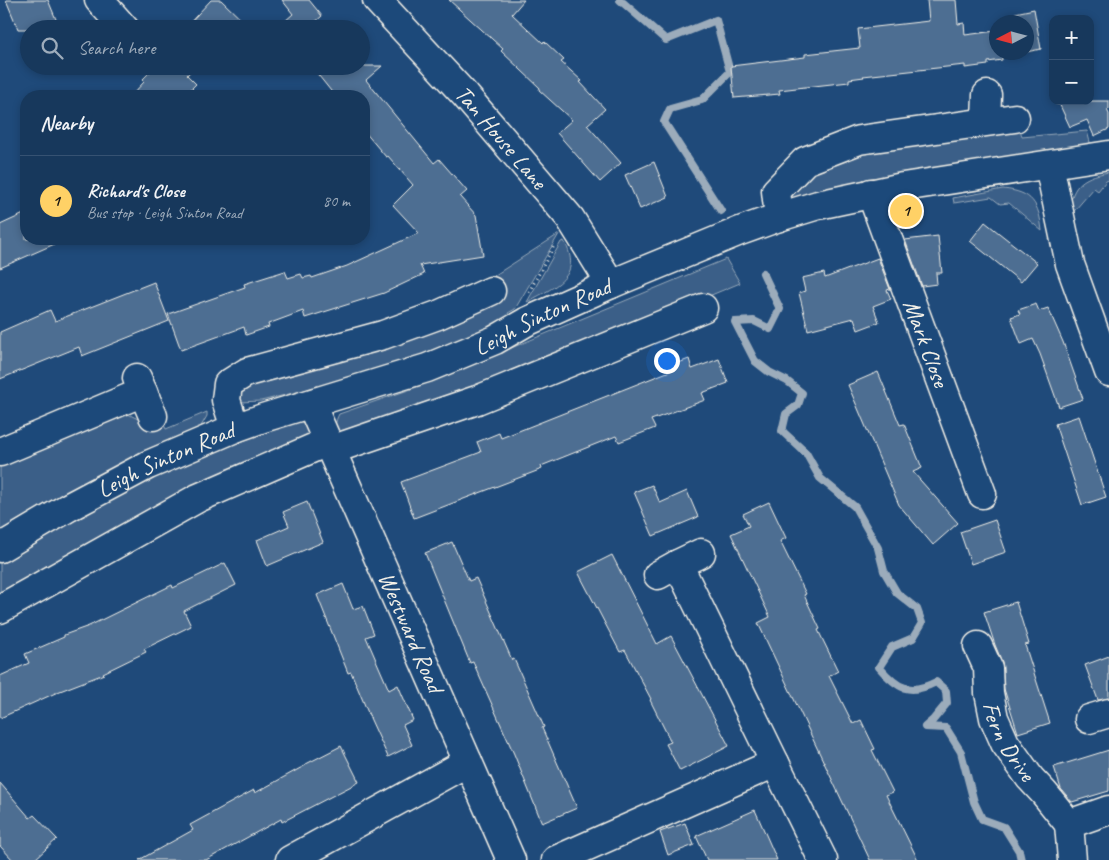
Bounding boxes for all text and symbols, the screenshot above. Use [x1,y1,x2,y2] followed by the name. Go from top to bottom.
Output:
[989,15,1034,60] north arrow
[1049,15,1094,105] map controls
[1049,15,1094,60] button: +
[20,20,370,75] search box
[38,34,66,62] icon: search
[78,36,155,60] text: Search here
[1049,60,1094,105] button: −
[448,79,555,197] street label: Tan House Lane
[40,110,93,136] text: Nearby
[87,179,185,203] text: Richard's Close
[52,191,60,211] text: 1
[323,191,350,211] text: 80 m
[890,192,922,230] pin: 1
[87,203,243,223] text: Bus stop · Leigh Sinton Road
[470,270,619,362] street label: Leigh Sinton Road
[897,295,957,393] street label: Mark Close
[654,348,680,374] your location
[92,414,242,504] street label: Leigh Sinton Road
[371,567,452,700] street label: Westward Road
[976,699,1044,789] street label: Fern Drive

